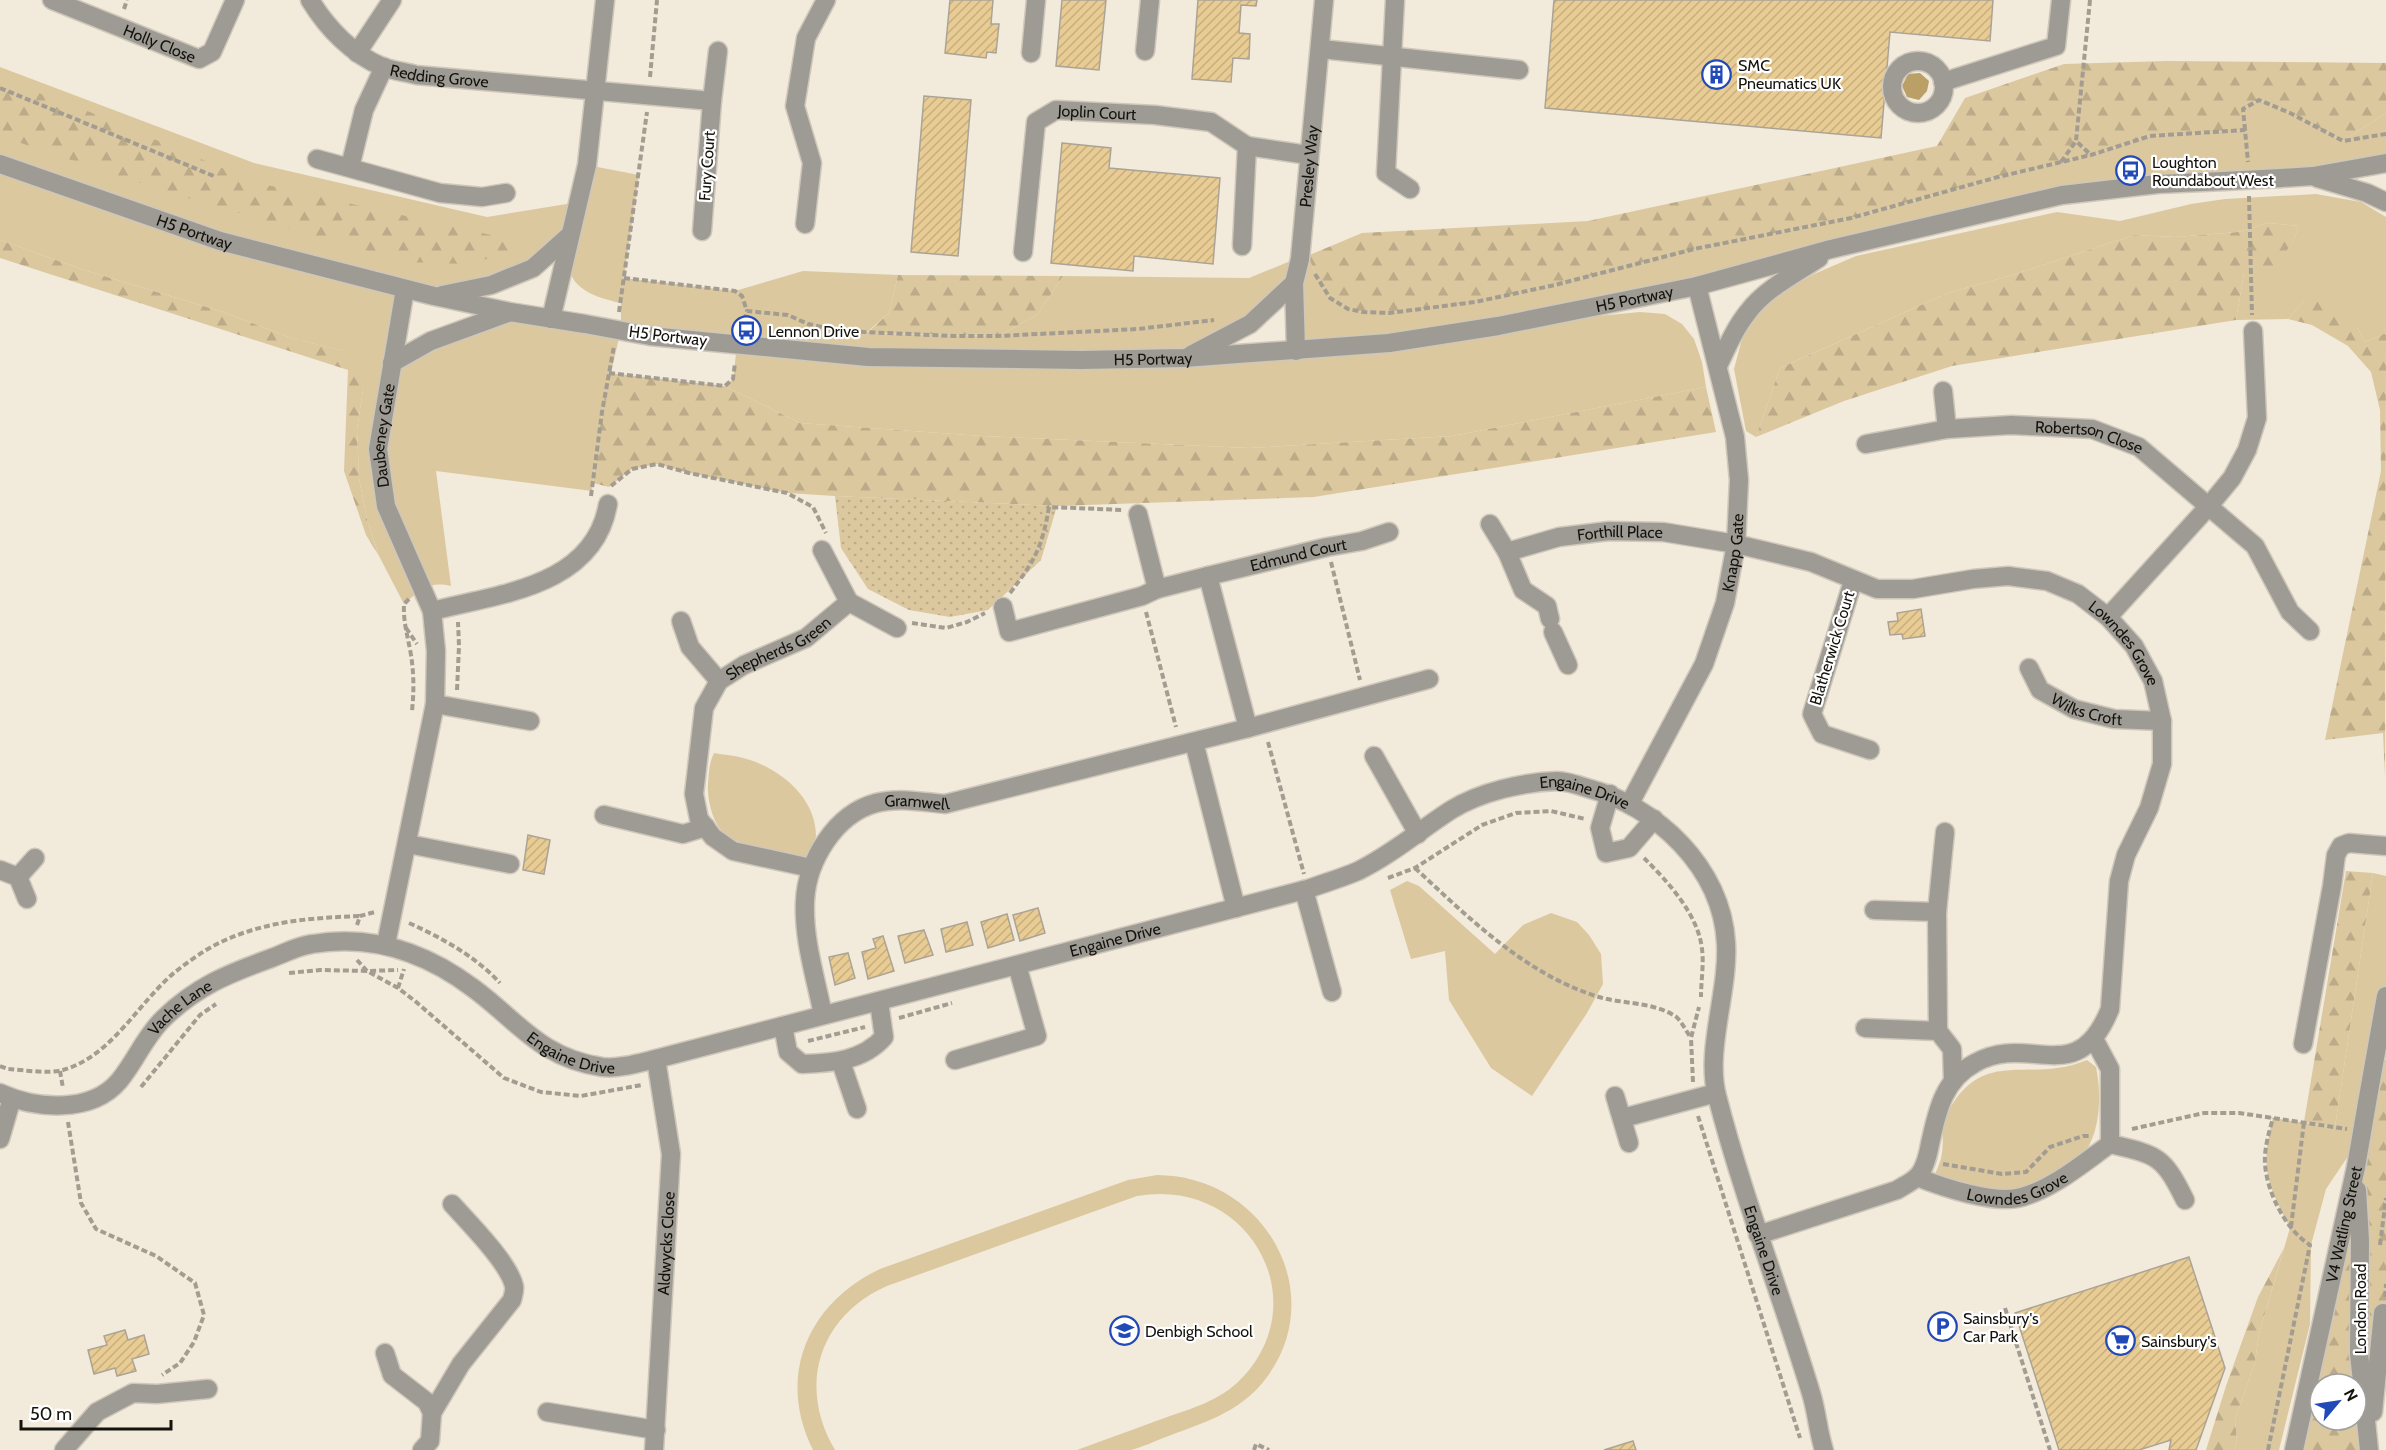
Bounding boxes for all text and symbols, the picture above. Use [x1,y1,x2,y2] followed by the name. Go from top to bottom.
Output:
[121,20,199,66] street label: Holly Close
[1738,56,1841,93] place label: SMC Pneumatics UK
[1701,58,1733,90] building icon: SMC Pneumatics UK
[388,60,490,91] street label: Redding Grove
[1056,101,1137,124] street label: Joplin Court
[1295,124,1322,208] street label: Presley Way
[695,130,719,202] street label: Fury Court
[2152,153,2274,190] place label: Loughton Roundabout West
[2115,155,2147,187] bus stop icon: Loughton Roundabout West
[154,210,234,253] street label: H5 Portway
[1594,282,1675,316] street label: H5 Portway
[731,315,763,347] bus stop icon: Lennon Drive
[628,322,708,350] street label: H5 Portway
[768,322,859,341] place label: Lennon Drive
[1113,348,1193,369] street label: H5 Portway
[368,382,398,489] street label: Daubeney Gate
[2035,417,2146,457] street label: Robertson Close
[1718,513,1747,593] street label: Knapp Gate
[1576,521,1663,544] street label: Forthill Place
[1248,534,1349,575] street label: Edmund Court
[1806,588,1859,707] street label: Blatherwick Court
[2085,596,2163,687] street label: Lowndes Grove
[722,612,834,684] street label: Shepherds Green
[2048,689,2123,729] street label: Wilks Croft
[1539,771,1633,813] street label: Engaine Drive
[884,791,951,813] street label: Gramwell
[1067,918,1163,960] street label: Engaine Drive
[144,976,215,1039] street label: Vache Lane
[523,1027,615,1077] street label: Engaine Drive
[2321,1164,2366,1284] street label: V4 Watling Street
[1965,1168,2071,1209] street label: Lowndes Grove
[653,1191,678,1296] street label: Aldwycks Close
[1740,1203,1788,1298] street label: Engaine Drive
[2351,1264,2370,1354] street label: London Road
[1963,1309,2039,1346] place label: Sainsbury's Car Park
[1926,1311,1958,1343] parking icon: Sainsbury's Car Park
[1108,1315,1140,1347] school or university icon: Denbigh School
[1145,1322,1253,1341] place label: Denbigh School
[2104,1325,2136,1357] supermarket icon: Sainsbury's
[2141,1332,2217,1351] place label: Sainsbury's
[2308,1372,2368,1432] north arrow
[2340,1385,2362,1405] text: N
[21,1393,171,1431] scale bar
[30,1403,72,1425] text: 50 m

